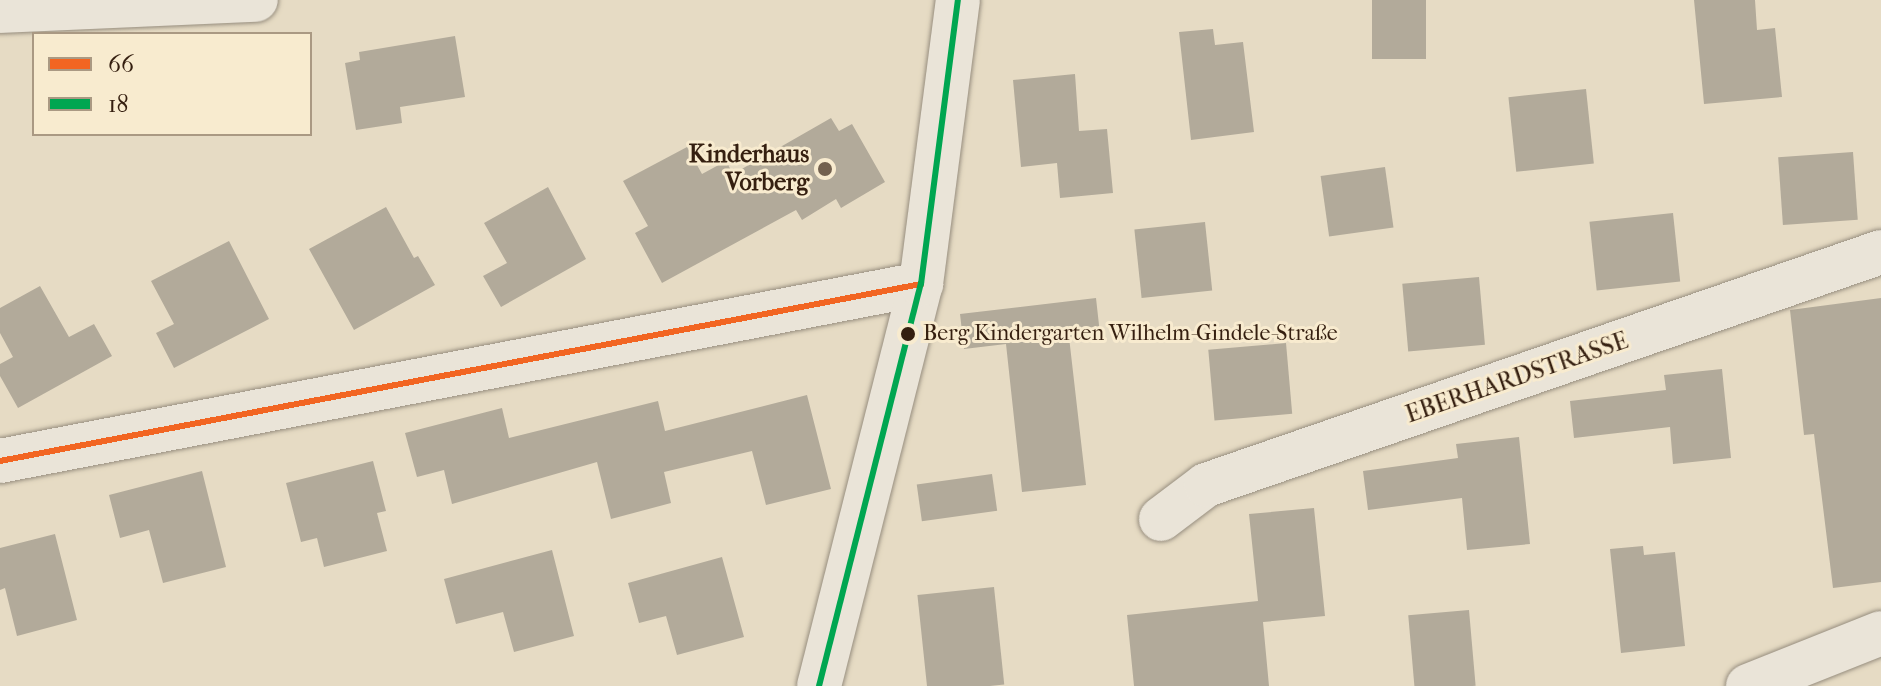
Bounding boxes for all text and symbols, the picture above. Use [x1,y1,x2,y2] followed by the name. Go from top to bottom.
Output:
[32,32,312,136] legend
[108,50,134,78] text: 66
[108,90,129,118] text: 18
[689,141,809,197] place label: Kinderhaus Vorberg
[816,160,834,178] marker: Kinderhaus Vorberg
[923,321,1338,347] place label: Berg Kindergarten Wilhelm-Gindele-Straße
[900,326,916,342] marker: Berg Kindergarten Wilhelm-Gindele-Straße
[1402,326,1632,430] street label: EBERHARDSTRASSE

